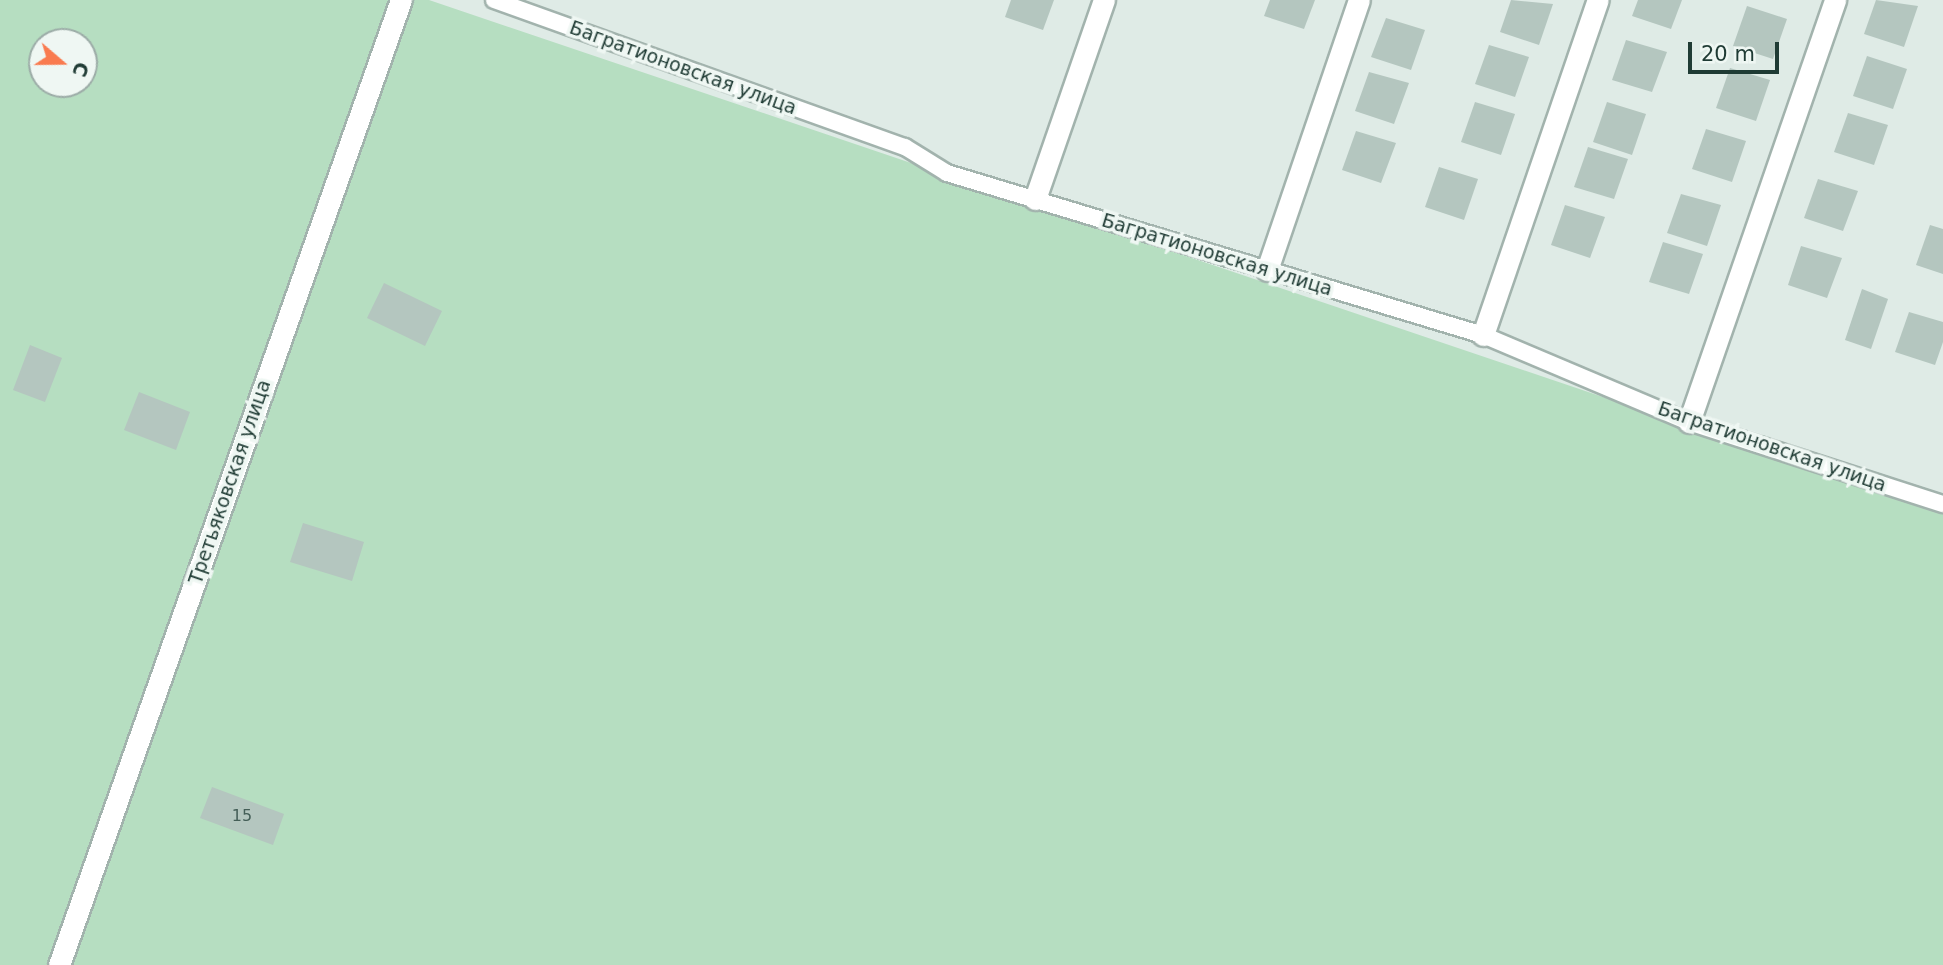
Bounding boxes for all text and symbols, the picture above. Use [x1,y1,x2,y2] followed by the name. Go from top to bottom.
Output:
[566,16,800,120] street label: Багратионовская улица
[28,28,98,98] north arrow
[1691,28,1782,72] scale bar
[1701,42,1755,66] text: 20 m
[68,59,94,80] text: С
[1099,209,1335,301] street label: Багратионовская улица
[184,377,276,587] street label: Третьяковская улица
[1655,397,1889,497] street label: Багратионовская улица
[232,806,252,826] house number: 15

